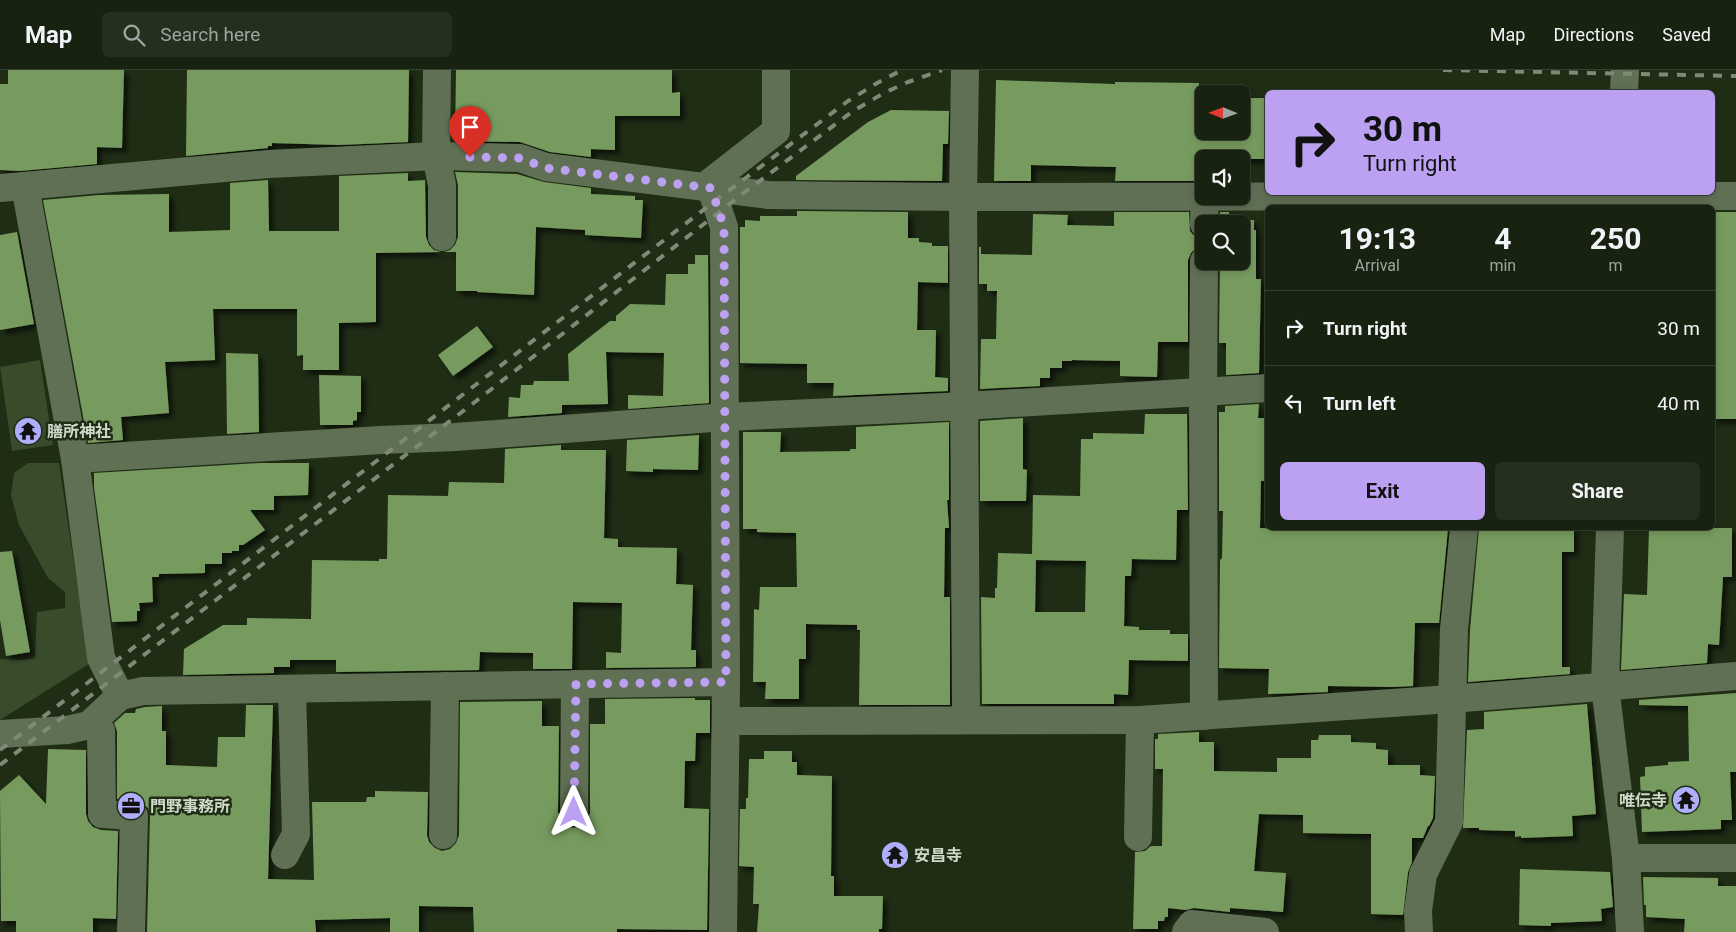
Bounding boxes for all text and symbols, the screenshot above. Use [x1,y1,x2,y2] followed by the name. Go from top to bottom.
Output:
[102,12,452,57] search box
[25,21,72,49] text: Map
[120,21,148,49] icon: search
[160,23,260,46] text: Search here
[1490,24,1525,45] text: Map
[1553,24,1634,45] text: Directions
[1662,24,1711,45] text: Saved
[1195,85,1250,140] north arrow
[1195,85,1250,270] map controls
[449,106,491,157] pin
[1363,109,1442,150] text: 30 m
[1280,110,1345,175] icon: right
[456,113,484,141] icon: arrive
[1195,150,1250,205] button: sound
[1363,151,1457,176] text: Turn right
[1195,215,1250,270] button: search
[1339,221,1416,256] text: 19:13
[1494,221,1511,256] text: 4
[1590,221,1641,256] text: 250
[1355,256,1400,275] text: Arrival
[1489,256,1516,275] text: min
[1609,256,1623,275] text: m
[1280,314,1308,342] icon: right
[1323,317,1407,340] text: Turn right
[1657,317,1700,340] text: 30 m
[1280,389,1308,417] icon: left
[1323,392,1396,415] text: Turn left
[1657,392,1700,415] text: 40 m
[13,416,43,446] temple icon: 膳所神社
[47,422,111,441] place label: 膳所神社
[1280,462,1485,520] button: Exit
[1495,462,1700,520] button: Share
[547,785,599,837] position arrow
[1671,785,1701,815] temple icon: 唯伝寺
[116,791,146,821] office icon: 門野事務所
[1619,791,1667,810] place label: 唯伝寺
[150,797,230,816] place label: 門野事務所
[880,840,910,870] temple icon: 安昌寺
[914,846,962,865] place label: 安昌寺

